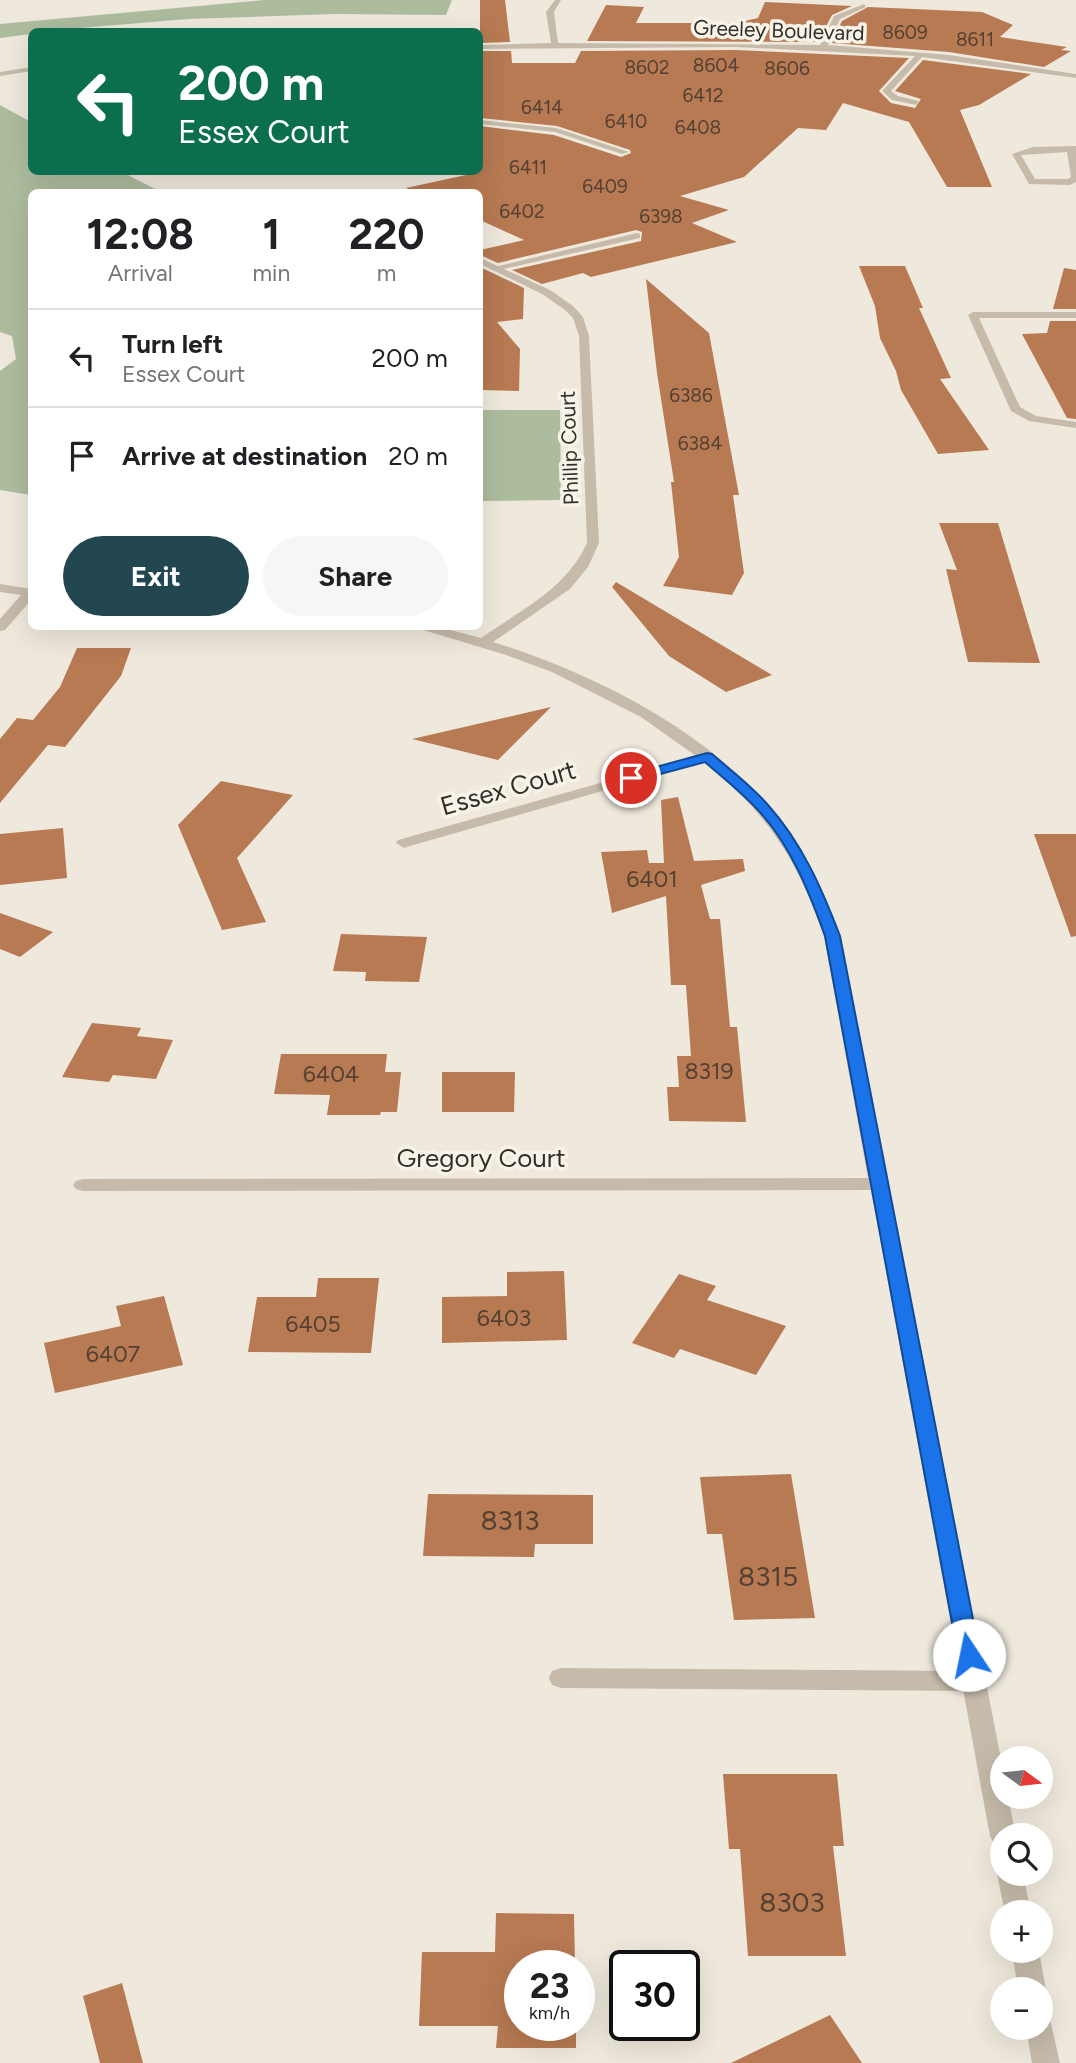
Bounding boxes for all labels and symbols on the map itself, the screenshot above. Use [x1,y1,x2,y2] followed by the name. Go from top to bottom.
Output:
[693,15,865,45] street label: Greeley Boulevard
[882,21,928,44] house number: 8609
[956,28,994,51] house number: 8611
[693,54,739,77] house number: 8604
[624,56,670,79] house number: 8602
[764,57,810,80] house number: 8606
[682,84,724,107] house number: 6412
[521,96,563,119] house number: 6414
[605,110,647,133] house number: 6410
[675,116,721,139] house number: 6408
[509,156,547,179] house number: 6411
[582,175,628,198] house number: 6409
[499,200,545,223] house number: 6402
[639,205,683,228] house number: 6398
[669,384,713,407] house number: 6386
[555,390,583,506] street label: Phillip Court
[678,432,722,455] house number: 6384
[601,748,661,808] pin
[437,753,580,823] street label: Essex Court
[626,865,678,893] house number: 6401
[684,1057,734,1085] house number: 8319
[303,1060,359,1088] house number: 6404
[397,1142,566,1174] street label: Gregory Court
[477,1304,531,1332] house number: 6403
[285,1310,341,1338] house number: 6405
[86,1340,140,1368] house number: 6407
[480,1503,540,1537] house number: 8313
[738,1559,798,1593] house number: 8315
[932,1618,1006,1692] position arrow
[990,1746,1054,1810] north arrow
[759,1885,825,1919] house number: 8303
[609,1950,700,2041] speed limit sign: 30

